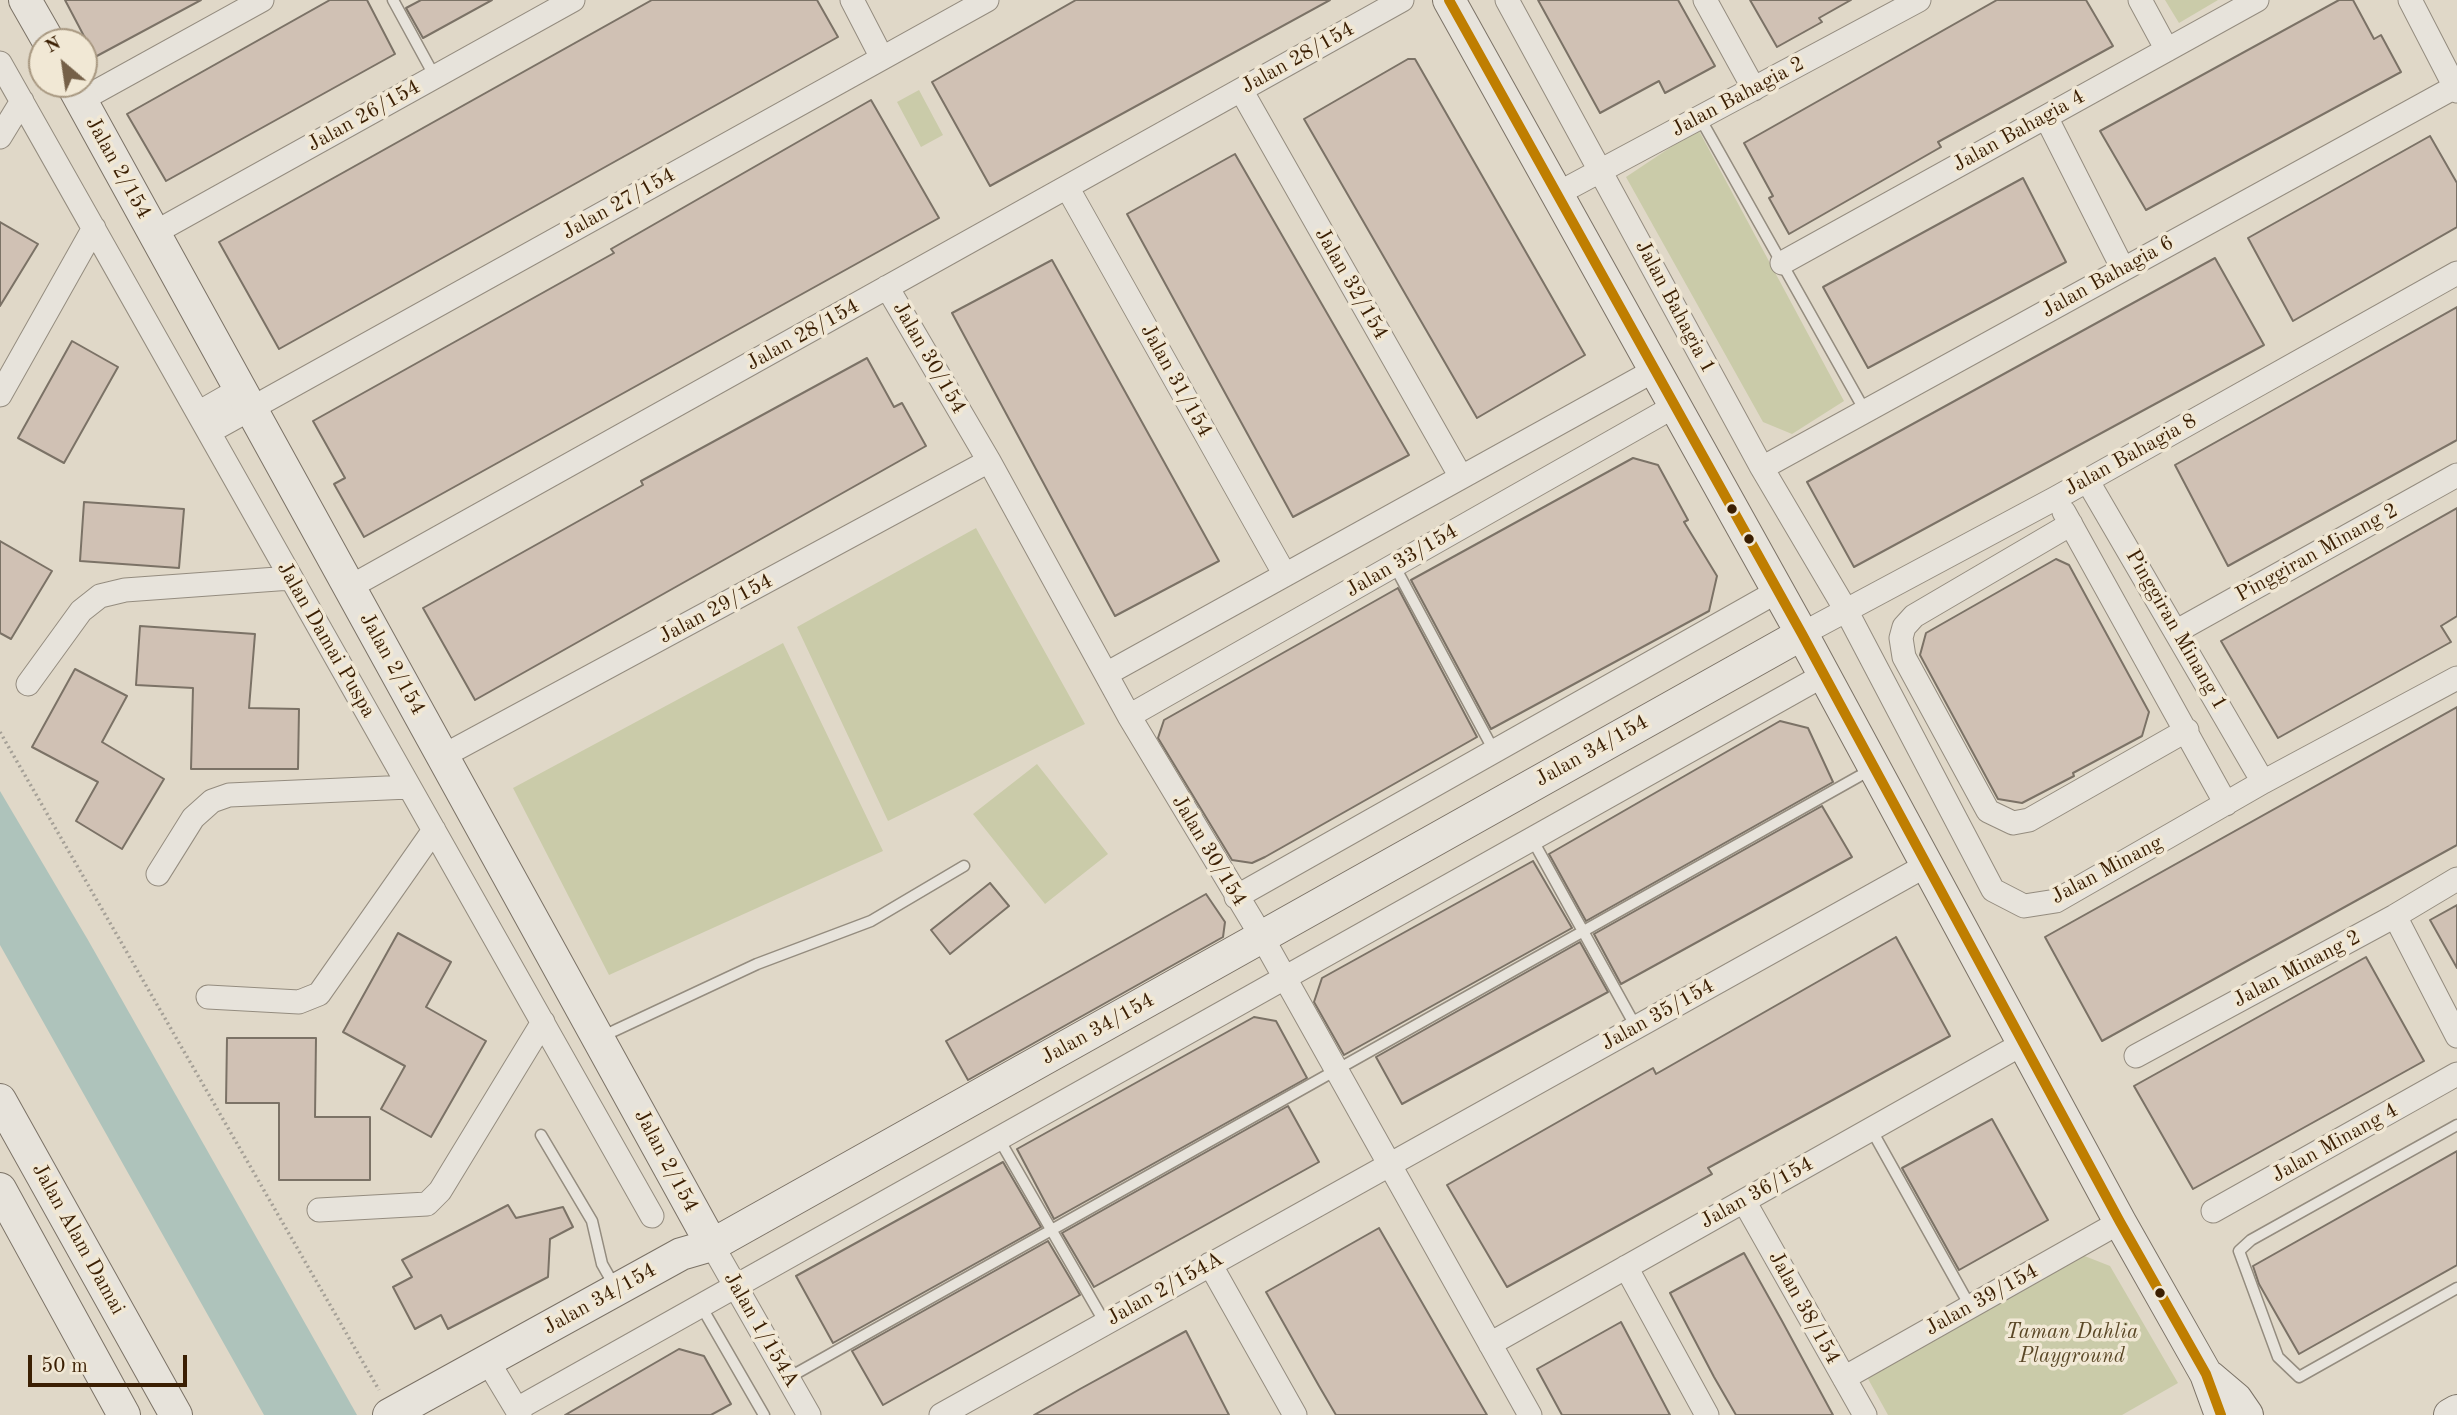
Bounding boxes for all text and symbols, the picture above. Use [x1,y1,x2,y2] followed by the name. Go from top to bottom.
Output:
[1237,17,1359,99] street label: Jalan 28/154
[28,28,98,98] north arrow
[43,34,65,58] text: N
[1667,51,1809,143] street label: Jalan Bahagia 2
[303,75,425,157] street label: Jalan 26/154
[1949,84,2089,178] street label: Jalan Bahagia 4
[80,112,156,224] street label: Jalan 2/154
[558,163,680,245] street label: Jalan 27/154
[1309,223,1393,345] street label: Jalan 32/154
[2038,230,2178,324] street label: Jalan Bahagia 6
[1629,236,1721,378] street label: Jalan Bahagia 1
[742,294,864,376] street label: Jalan 28/154
[887,297,971,419] street label: Jalan 30/154
[1135,320,1217,442] street label: Jalan 31/154
[2061,408,2201,502] street label: Jalan Bahagia 8
[2231,498,2403,608] street label: Pinggiran Minang 2
[1725,502,1739,516] unlabelled marker
[1341,519,1463,603] street label: Jalan 33/154
[1742,532,1756,546] unlabelled marker
[2120,545,2232,715] street label: Pinggiran Minang 1
[271,557,381,723] street label: Jalan Damai Puspa
[655,568,777,650] street label: Jalan 29/154
[354,608,430,720] street label: Jalan 2/154
[1531,710,1653,792] street label: Jalan 34/154
[1166,791,1252,911] street label: Jalan 30/154
[2047,830,2167,910] street label: Jalan Minang
[2229,925,2365,1013] street label: Jalan Minang 2
[1597,974,1719,1056] street label: Jalan 35/154
[1037,988,1159,1070] street label: Jalan 34/154
[2267,1098,2403,1188] street label: Jalan Minang 4
[628,1105,704,1217] street label: Jalan 2/154
[1696,1152,1818,1234] street label: Jalan 36/154
[26,1159,130,1319] street label: Jalan Alam Damai
[1102,1247,1228,1331] street label: Jalan 2/154A
[1763,1247,1845,1369] street label: Jalan 38/154
[539,1258,661,1340] street label: Jalan 34/154
[1921,1259,2043,1341] street label: Jalan 39/154
[718,1268,804,1392] street label: Jalan 1/154A
[2153,1286,2167,1300] unlabelled marker
[2006,1319,2138,1369] park label: Taman Dahlia Playground
[32,1342,191,1386] scale bar
[41,1356,88,1377] text: 50 m

